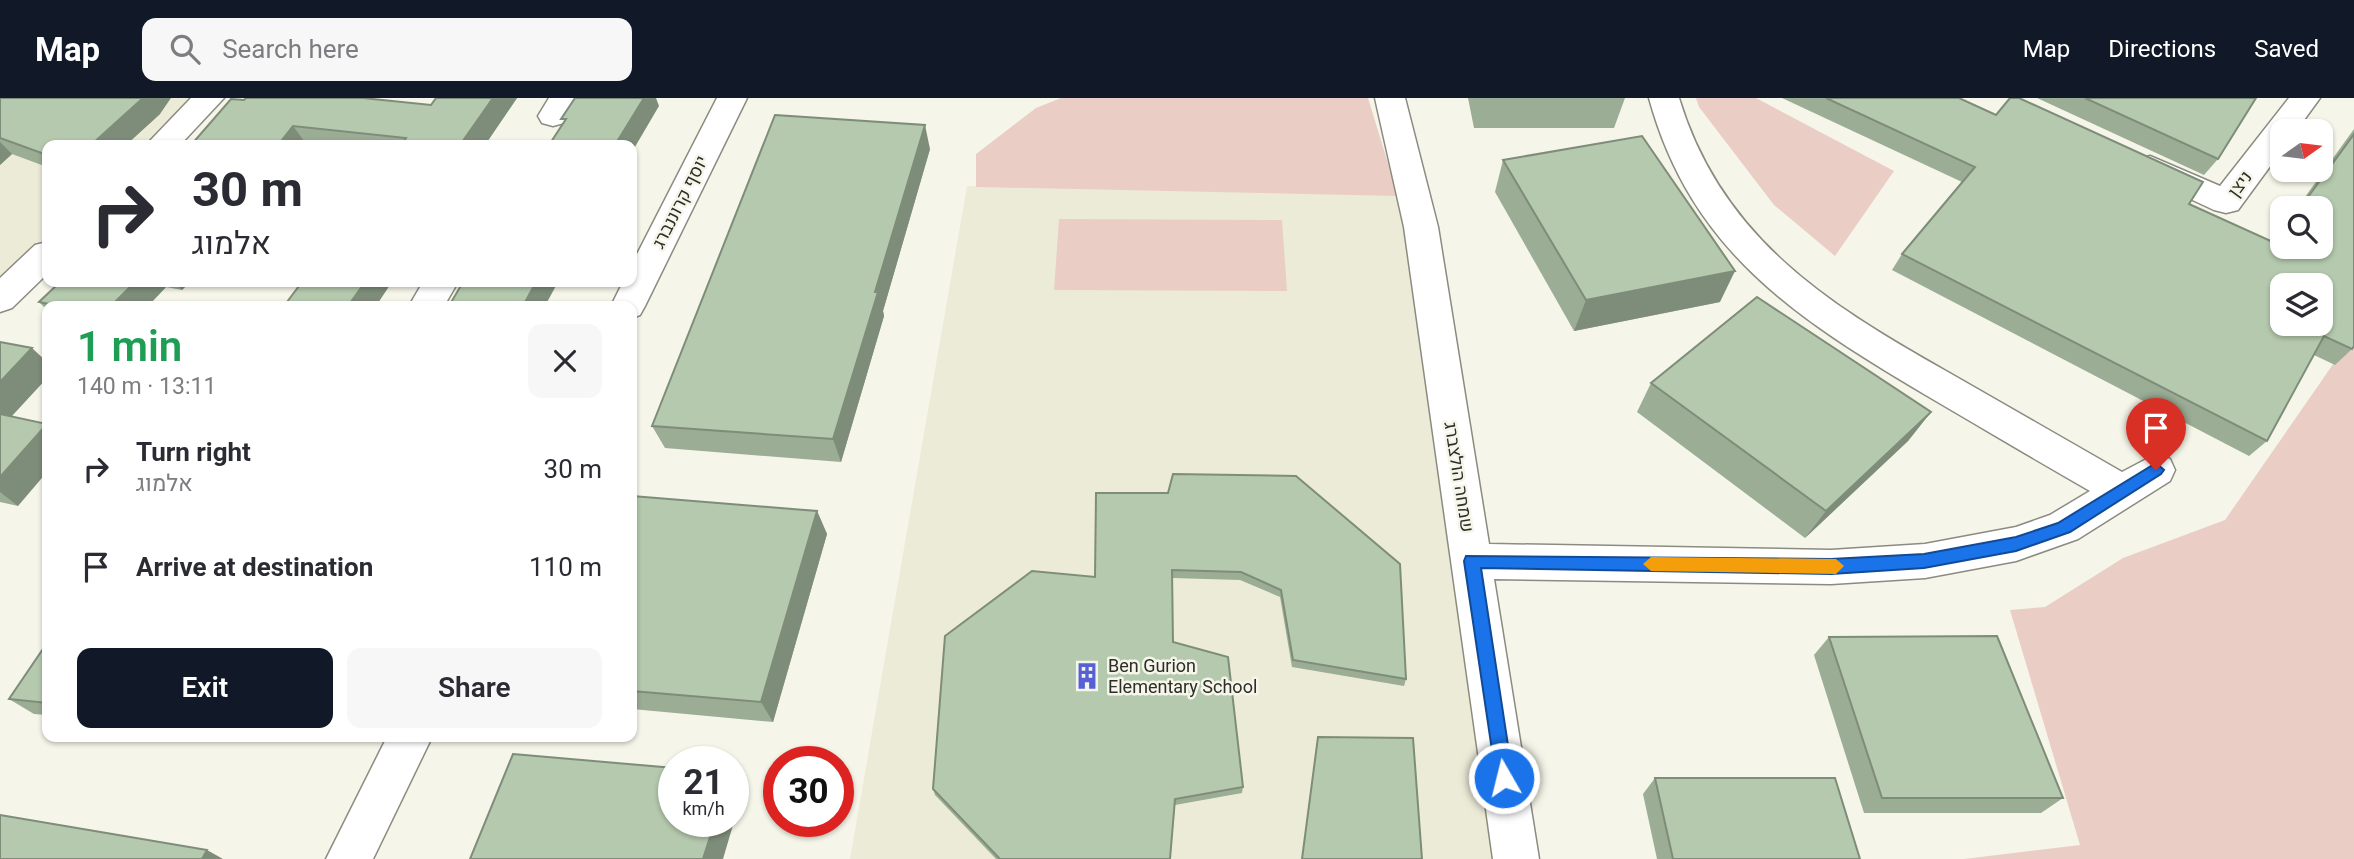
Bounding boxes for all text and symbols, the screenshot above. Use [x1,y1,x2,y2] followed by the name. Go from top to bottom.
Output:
[142,18,632,81] search box
[35,30,100,69] text: Map
[166,30,204,68] icon: search
[222,34,359,64] text: Search here
[2023,35,2070,63] text: Map
[2108,35,2216,63] text: Directions
[2254,35,2319,63] text: Saved
[2270,119,2333,182] north arrow
[2270,119,2333,336] map controls
[647,152,712,252] street label: יוסף קרוננברג
[192,161,303,218] text: 30 m
[2223,167,2256,201] street label: ניצן
[77,168,168,259] icon: right
[2270,196,2333,259] button: search
[192,224,271,262] text: אלמוג
[2270,273,2333,336] button: layers
[77,322,182,371] text: 1 min
[528,324,602,398] button: close
[77,373,216,400] text: 140 m · 13:11
[2126,398,2186,470] pin
[2137,409,2175,447] icon: arrive
[1440,420,1479,534] street label: שמחה הולצברג
[136,437,251,467] text: Turn right
[77,450,115,488] icon: right
[544,454,602,484] text: 30 m
[136,470,193,497] text: אלמוג
[77,548,115,586] icon: arrive
[136,552,373,582] text: Arrive at destination
[529,552,602,582] text: 110 m
[77,648,333,728] button: Exit
[347,648,602,728] button: Share
[1108,655,1257,697] place label: Ben Gurion Elementary School
[1072,661,1102,691] building icon: Ben Gurion Elementary School
[1467,741,1541,815] position arrow
[763,746,854,837] speed limit sign: 30
[683,762,724,803] text: 21
[682,798,725,819] text: km/h

